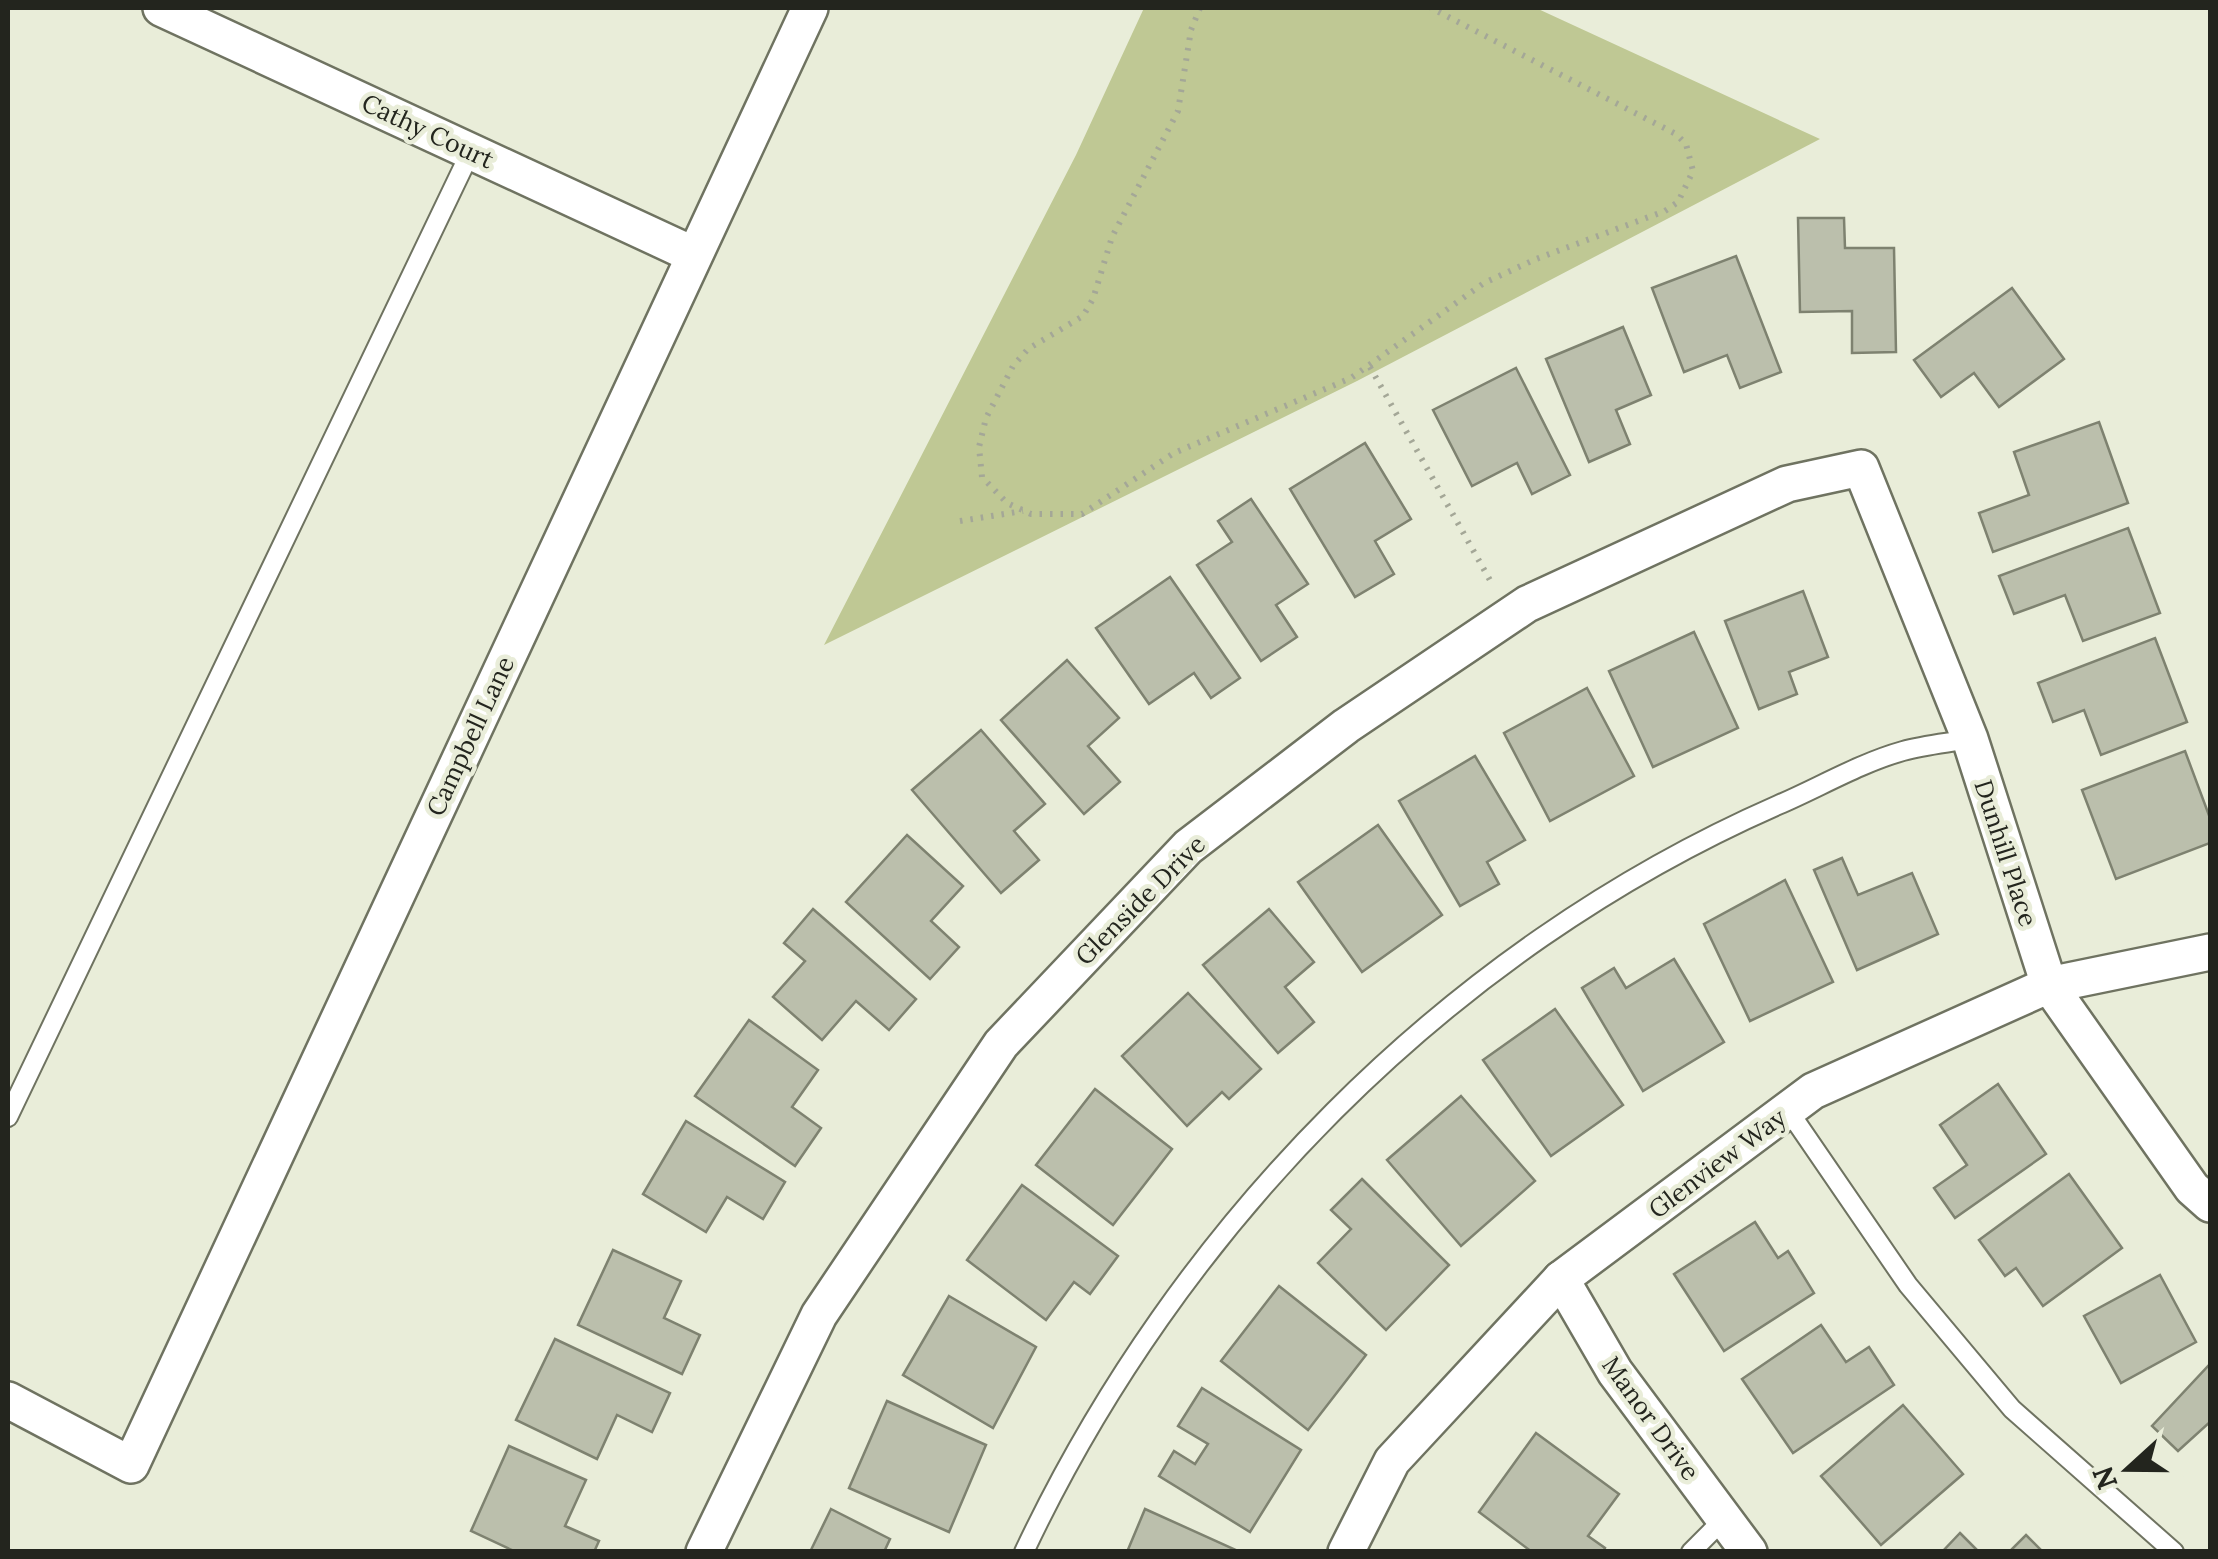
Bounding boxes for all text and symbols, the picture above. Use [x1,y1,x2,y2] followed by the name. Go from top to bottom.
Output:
[357,86,499,176] street label: Cathy Court
[419,651,521,821] street label: Campbell Lane
[1967,776,2045,930] street label: Dunhill Place
[1068,828,1212,972] street label: Glenside Drive
[1642,1101,1793,1225] street label: Glenview Way
[1595,1350,1707,1486] street label: Manor Drive
[2078,1419,2178,1519] north arrow
[2084,1461,2125,1495] text: N

